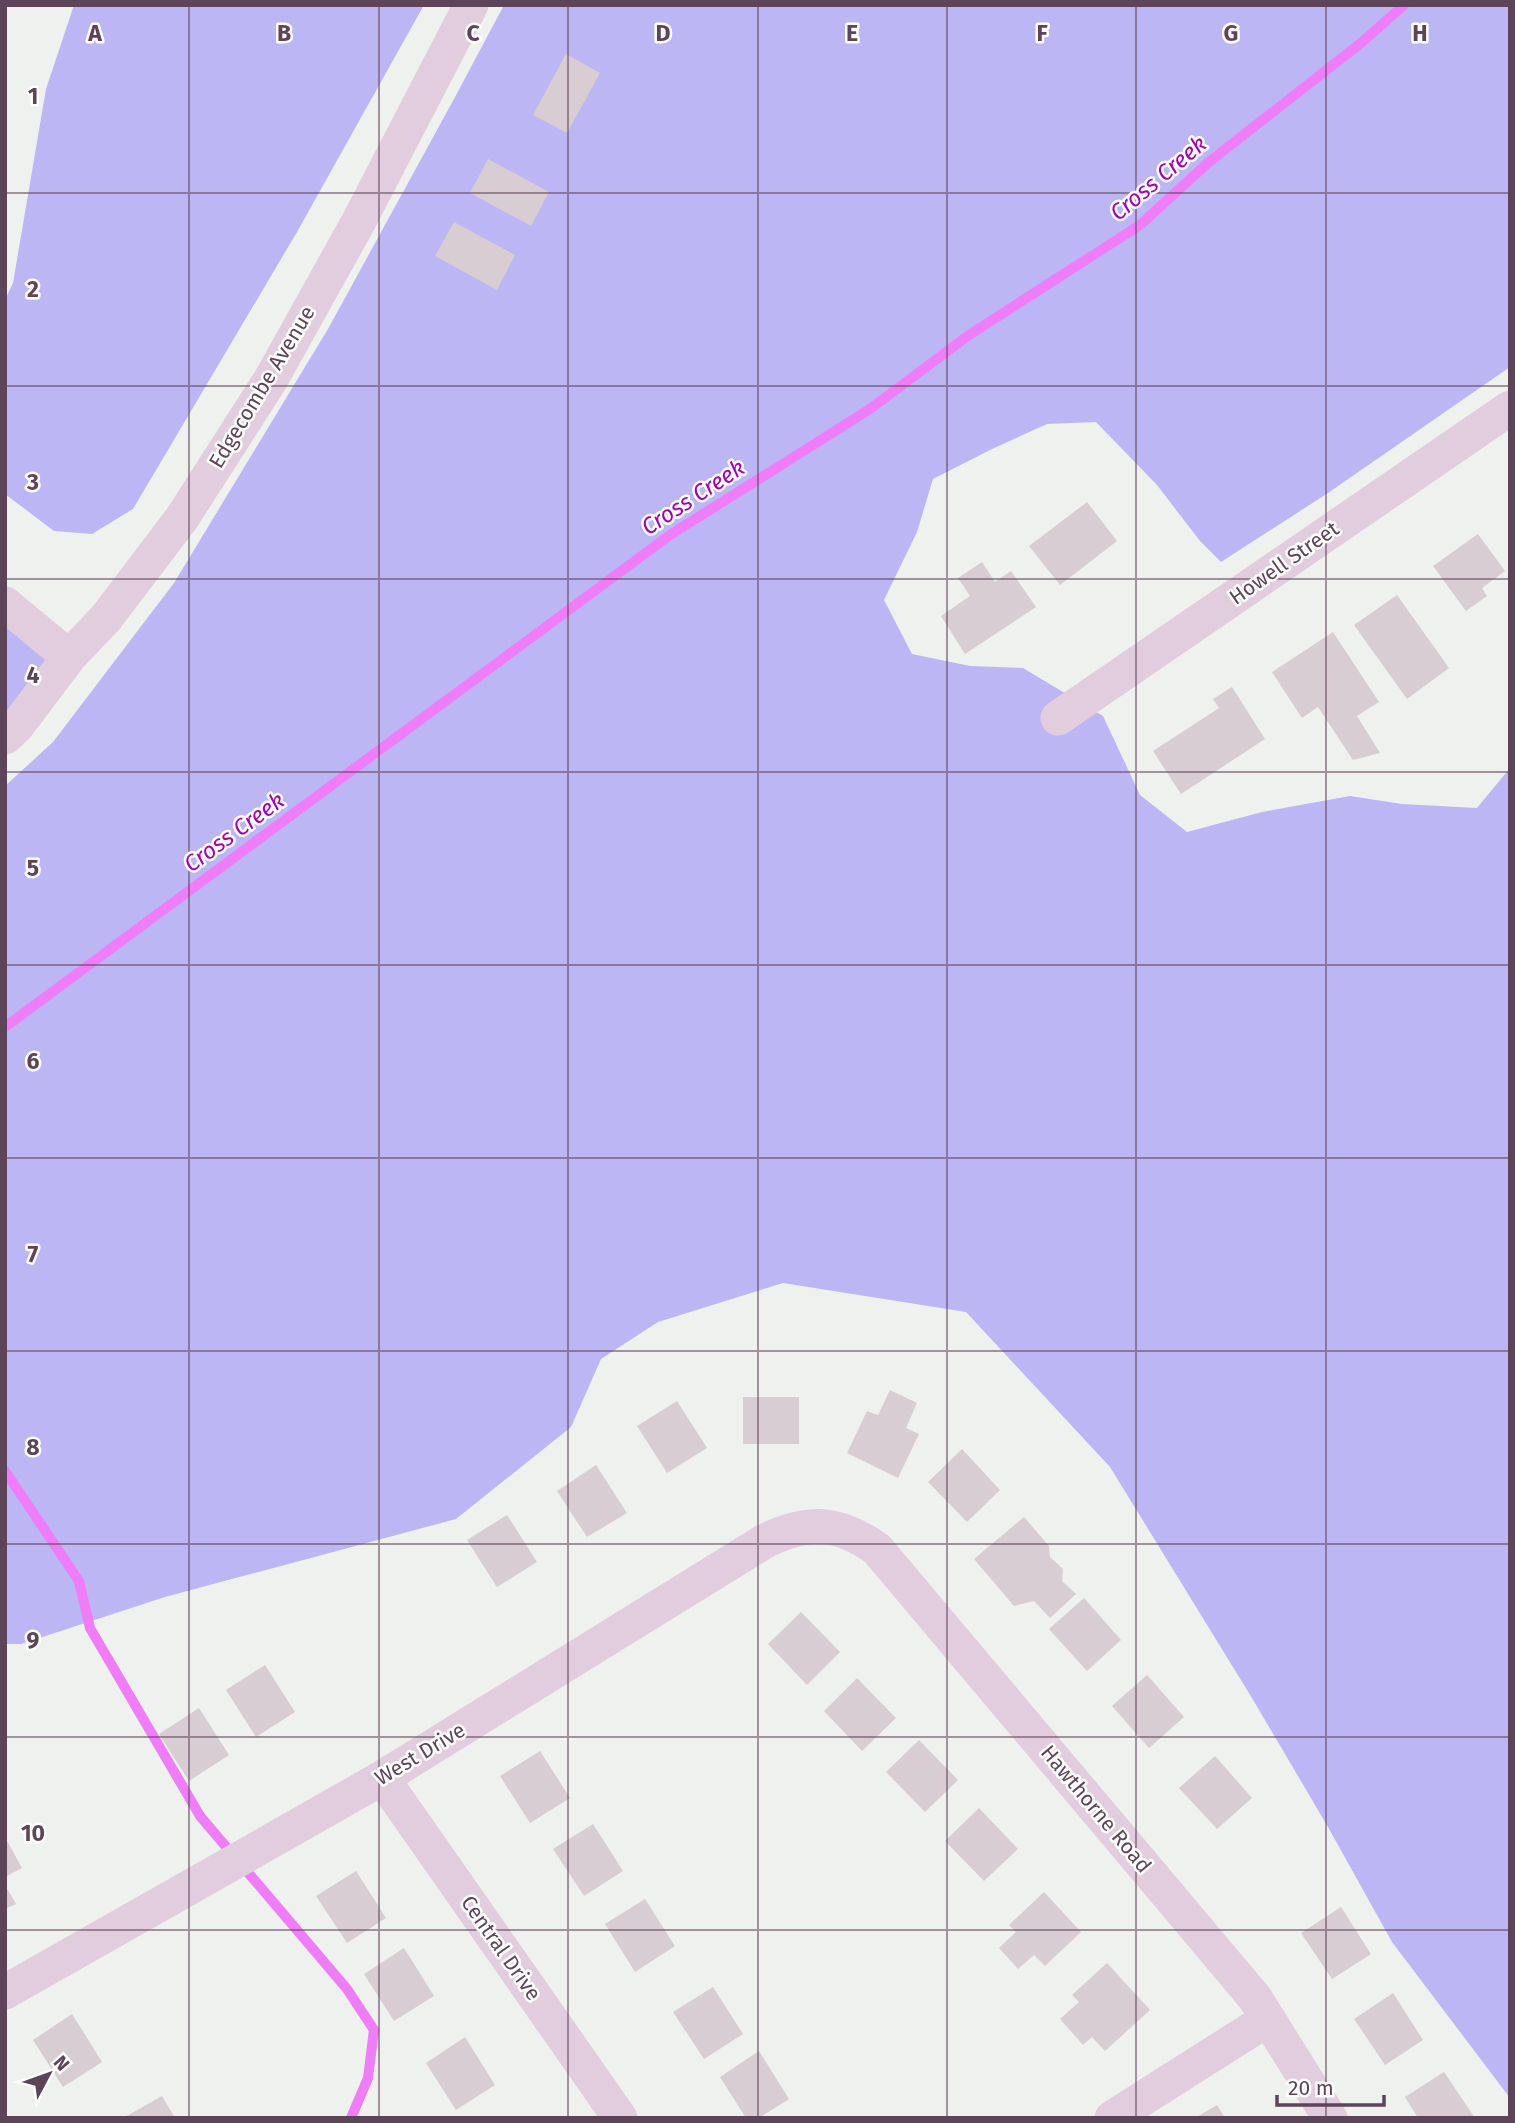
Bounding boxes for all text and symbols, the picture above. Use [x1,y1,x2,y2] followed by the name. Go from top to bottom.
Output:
[87,19,102,47] text: A
[277,19,291,47] text: B
[466,19,480,47] text: C
[656,19,671,47] text: D
[846,19,858,47] text: E
[1036,19,1048,47] text: F
[1224,19,1238,47] text: G
[1412,19,1428,47] text: H
[28,82,38,110] text: 1
[1104,130,1212,226] water label: Cross Creek
[27,275,39,303] text: 2
[203,301,321,473] street label: Edgecombe Avenue
[636,453,750,541] water label: Cross Creek
[26,468,39,496] text: 3
[1224,515,1344,610] street label: Howell Street
[27,661,40,689] text: 4
[178,786,290,878] water label: Cross Creek
[27,854,39,882] text: 5
[27,1047,40,1075] text: 6
[28,1240,39,1268] text: 7
[26,1433,40,1461] text: 8
[27,1626,40,1654] text: 9
[370,1717,470,1791] street label: West Drive
[1035,1740,1157,1878] street label: Hawthorne Road
[21,1819,45,1847] text: 10
[455,1890,547,2006] street label: Central Drive
[14,2039,84,2109] north arrow
[49,2051,74,2075] text: N
[1277,2064,1384,2108] scale bar
[1288,2075,1334,2101] text: 20 m

